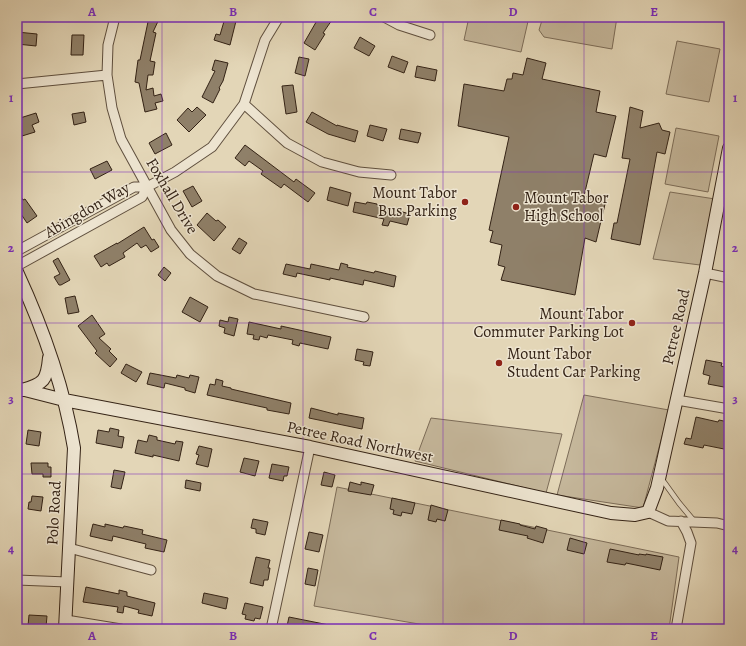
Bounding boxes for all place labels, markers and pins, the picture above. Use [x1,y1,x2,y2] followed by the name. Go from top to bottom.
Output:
[372,182,457,222] place label: Mount Tabor Bus Parking
[524,187,609,227] place label: Mount Tabor High School
[460,197,470,207] marker: Mount Tabor Bus Parking
[511,202,521,212] marker: Mount Tabor High School
[473,303,624,343] place label: Mount Tabor Commuter Parking Lot
[627,318,637,328] marker: Mount Tabor Commuter Parking Lot
[507,343,641,383] place label: Mount Tabor Student Car Parking
[494,358,504,368] marker: Mount Tabor Student Car Parking

